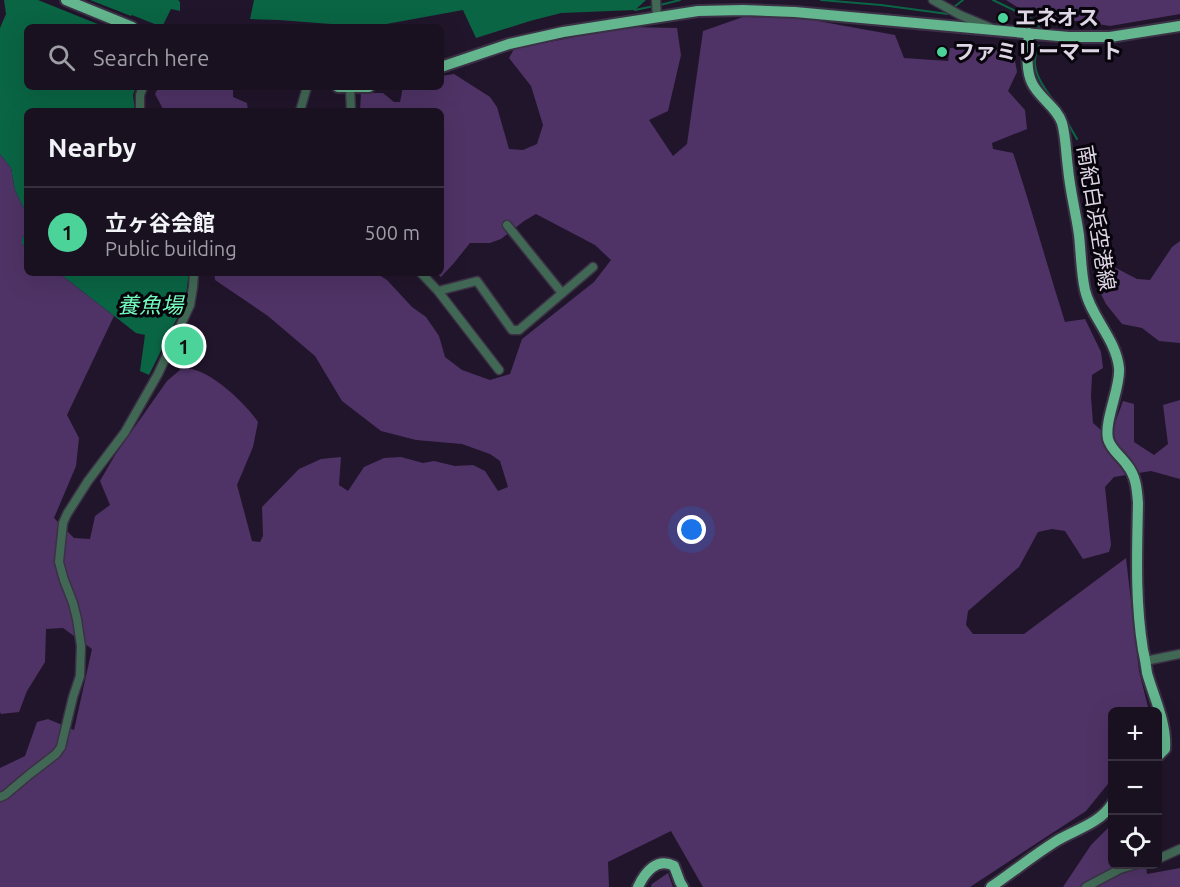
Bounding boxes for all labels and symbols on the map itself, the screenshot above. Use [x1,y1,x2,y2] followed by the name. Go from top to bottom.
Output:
[1015,5,1099,29] place label: エネオス
[996,11,1010,25] marker: エネオス
[954,39,1122,63] place label: ファミリーマート
[935,45,949,59] marker: ファミリーマート
[1074,143,1120,292] street label: 南紀白浜空港線
[117,292,186,317] water label: 養魚場
[164,324,204,368] pin: 1
[677,515,706,544] your location

